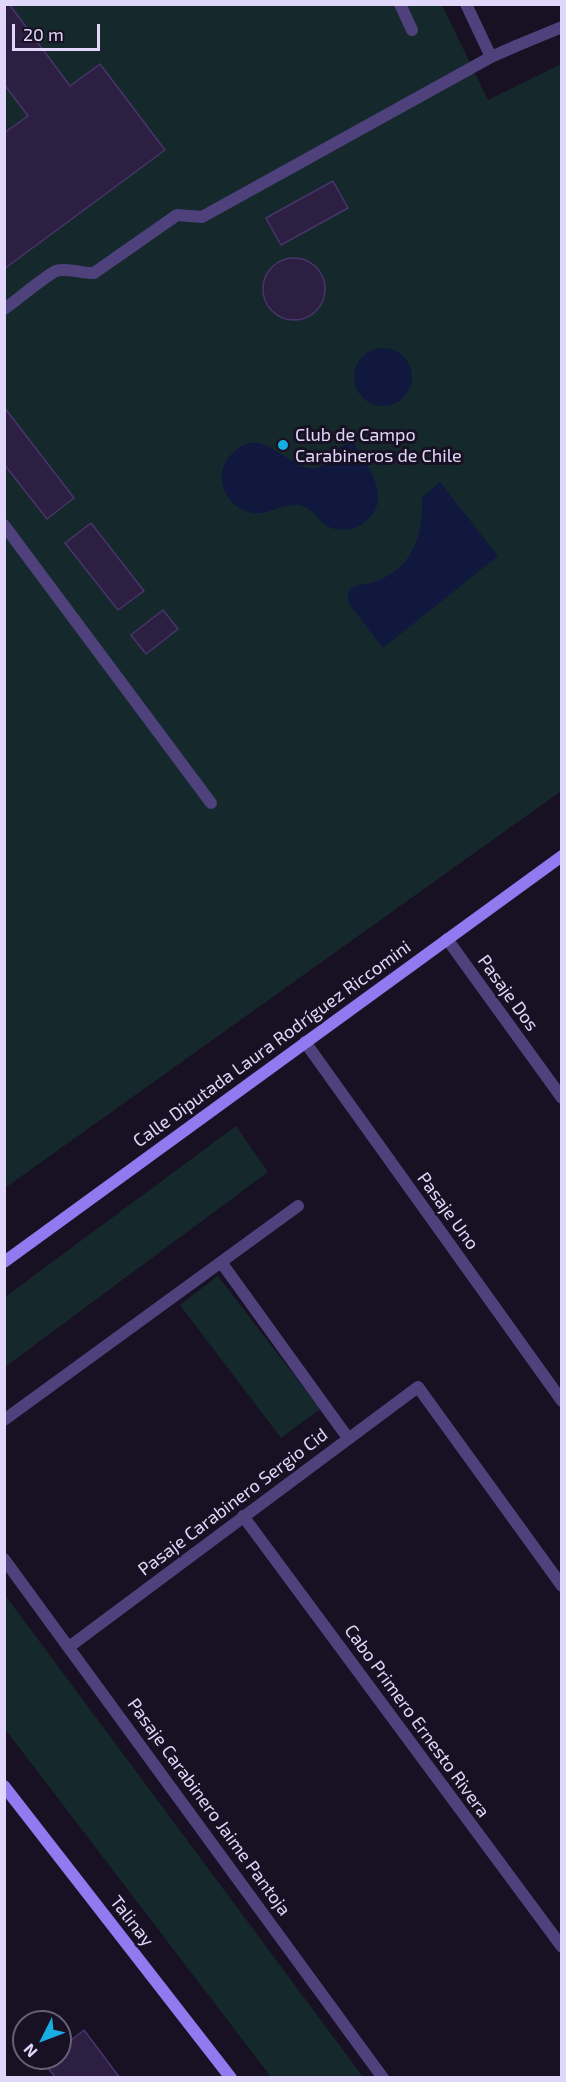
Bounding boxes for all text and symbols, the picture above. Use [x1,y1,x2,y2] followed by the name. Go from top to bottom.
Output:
[15,12,104,50] scale bar
[23,23,64,45] text: 20 m
[295,424,462,466] place label: Club de Campo Carabineros de Chile
[276,438,290,452] marker: Club de Campo Carabineros de Chile
[129,936,415,1152] street label: Calle Diputada Laura Rodríguez Riccomini
[473,951,543,1035] street label: Pasaje Dos
[413,1168,483,1254] street label: Pasaje Uno
[134,1424,332,1580] street label: Pasaje Carabinero Sergio Cid
[340,1620,494,1822] street label: Cabo Primero Ernesto Rivera
[123,1694,295,1920] street label: Pasaje Carabinero Jaime Pantoja
[106,1891,158,1951] street label: Talinay
[12,2010,72,2070] north arrow
[19,2040,41,2062] text: N

